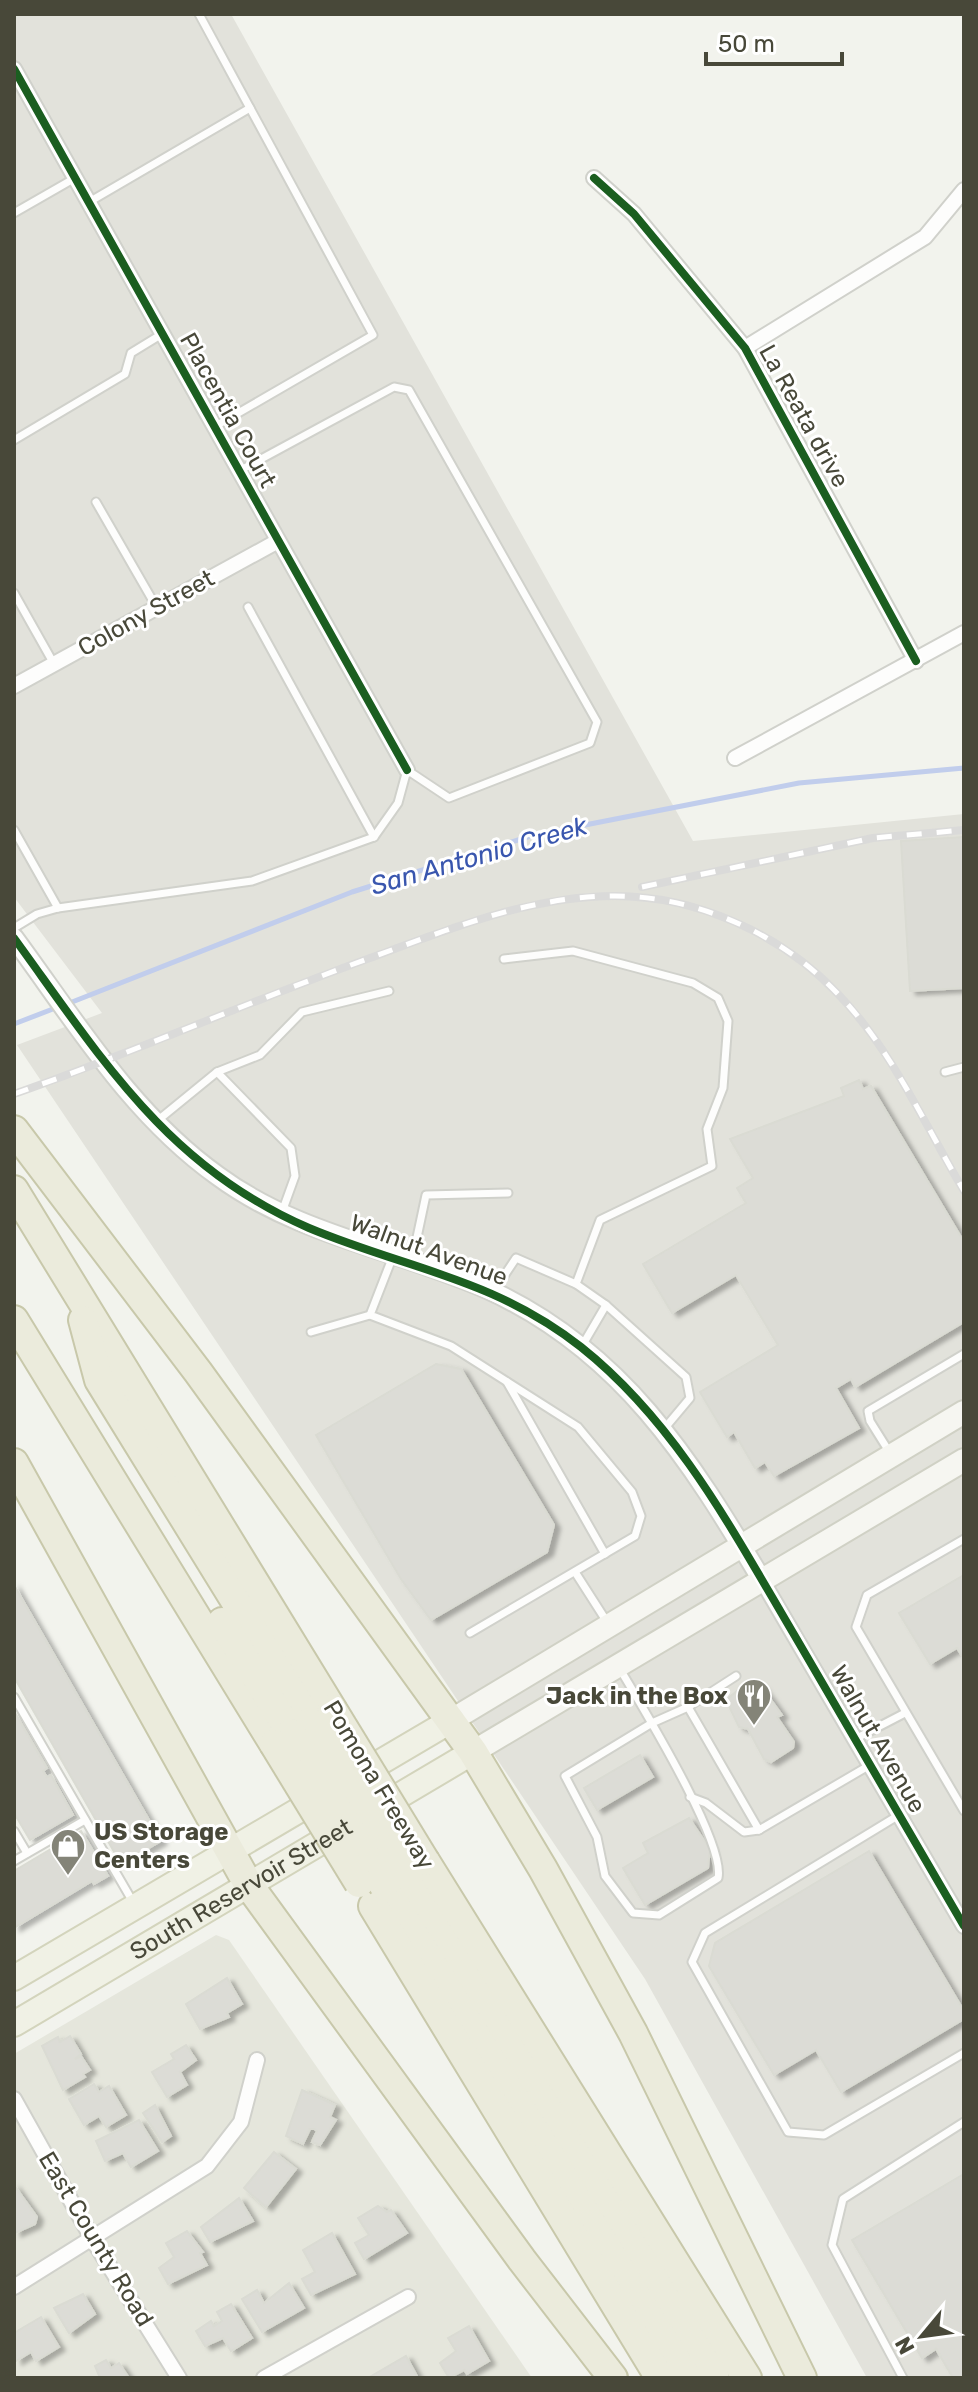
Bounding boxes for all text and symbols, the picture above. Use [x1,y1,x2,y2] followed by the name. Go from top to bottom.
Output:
[706,16,842,66] scale bar
[718,30,775,58] text: 50 m
[174,328,282,492] street label: Placentia Court
[753,340,855,492] street label: La Reata drive
[73,564,219,662] street label: Colony Street
[367,810,591,902] water label: San Antonio Creek
[346,1209,512,1291] street label: Walnut Avenue
[825,1660,931,1818] street label: Walnut Avenue
[735,1677,773,1727] restaurant icon: Jack in the Box
[546,1682,728,1710] place label: Jack in the Box
[318,1695,440,1875] street label: Pomona Freeway
[125,1813,357,1966] street label: South Reservoir Street
[94,1818,229,1874] place label: US Storage Centers
[49,1827,87,1877] shop icon: US Storage Centers
[33,2147,159,2331] street label: East County Road
[882,2296,962,2376] north arrow
[889,2332,921,2359] text: N

